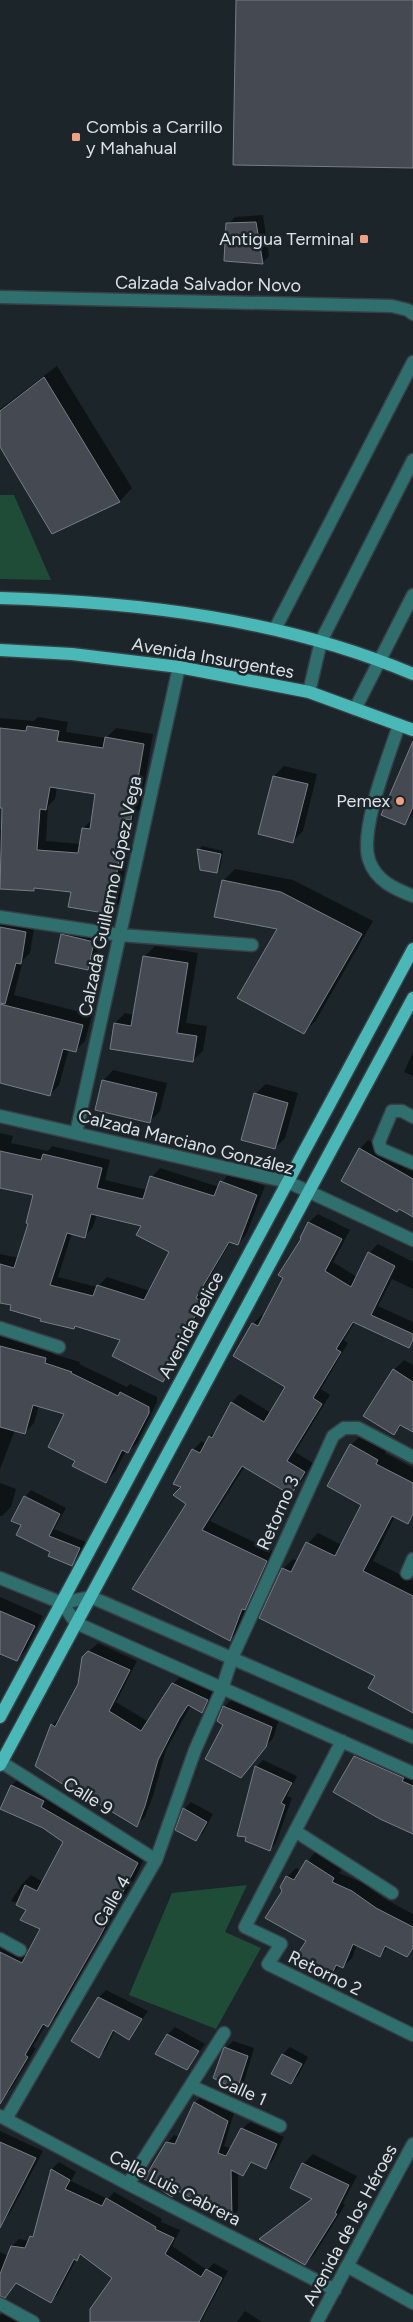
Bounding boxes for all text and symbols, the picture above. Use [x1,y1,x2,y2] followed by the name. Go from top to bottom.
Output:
[86,116,223,159] place label: Combis a Carrillo y Mahahual
[70,131,82,143] marker: Combis a Carrillo y Mahahual
[219,228,354,250] place label: Antigua Terminal
[358,233,370,245] marker: Antigua Terminal
[115,271,301,297] street label: Calzada Salvador Novo
[130,633,296,683] street label: Avenida Insurgentes
[74,774,146,1018] street label: Calzada Guillermo López Vega
[336,790,390,812] place label: Pemex
[394,795,406,807] marker: Pemex
[76,1105,296,1180] street label: Calzada Marciano González
[154,1268,228,1382] street label: Avenida Belice
[252,1472,304,1554] street label: Retorno 3
[59,1772,117,1820] street label: Calle 9
[89,1871,135,1931] street label: Calle 4
[285,1946,365,2000] street label: Retorno 2
[214,2069,270,2111] street label: Calle 1
[298,2141,402,2309] street label: Avenida de los Héroes
[106,2145,244,2231] street label: Calle Luis Cabrera

